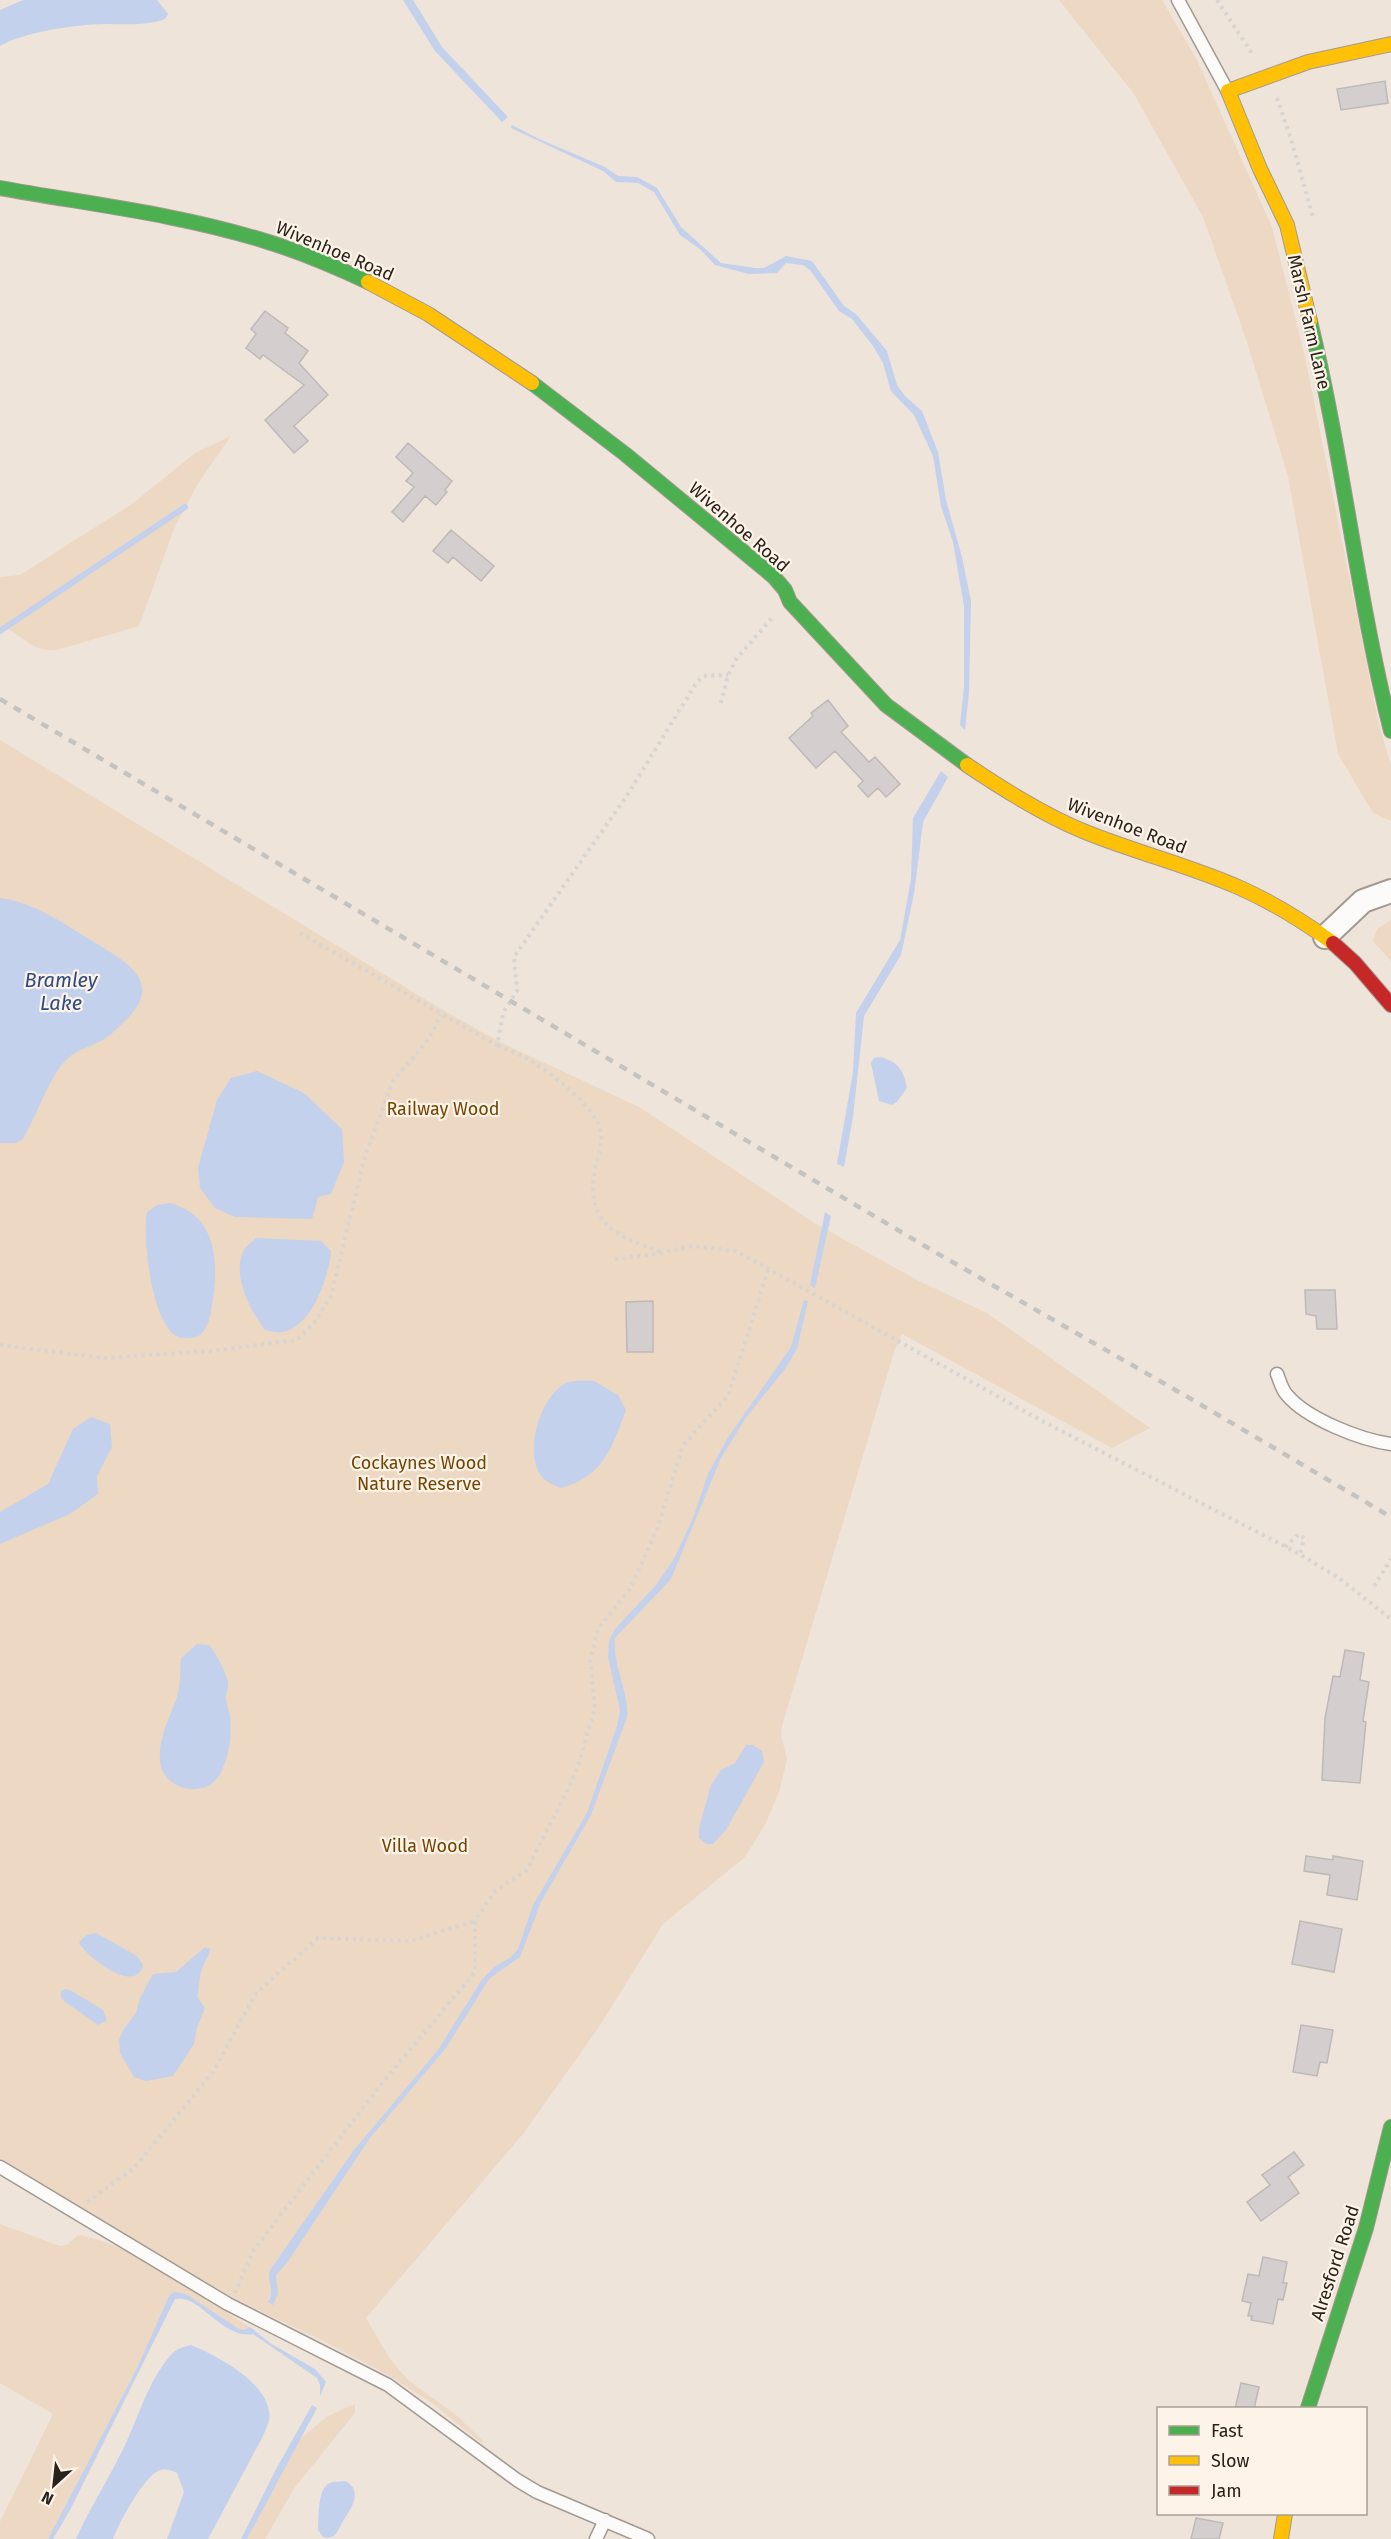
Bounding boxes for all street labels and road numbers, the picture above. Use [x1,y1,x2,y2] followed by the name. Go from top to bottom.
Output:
[273,216,397,286] street label: Wivenhoe Road
[1283,252,1335,392] street label: Marsh Farm Lane
[684,477,794,577] street label: Wivenhoe Road
[1064,793,1190,859] street label: Wivenhoe Road
[1306,2203,1364,2323] street label: Alresford Road

